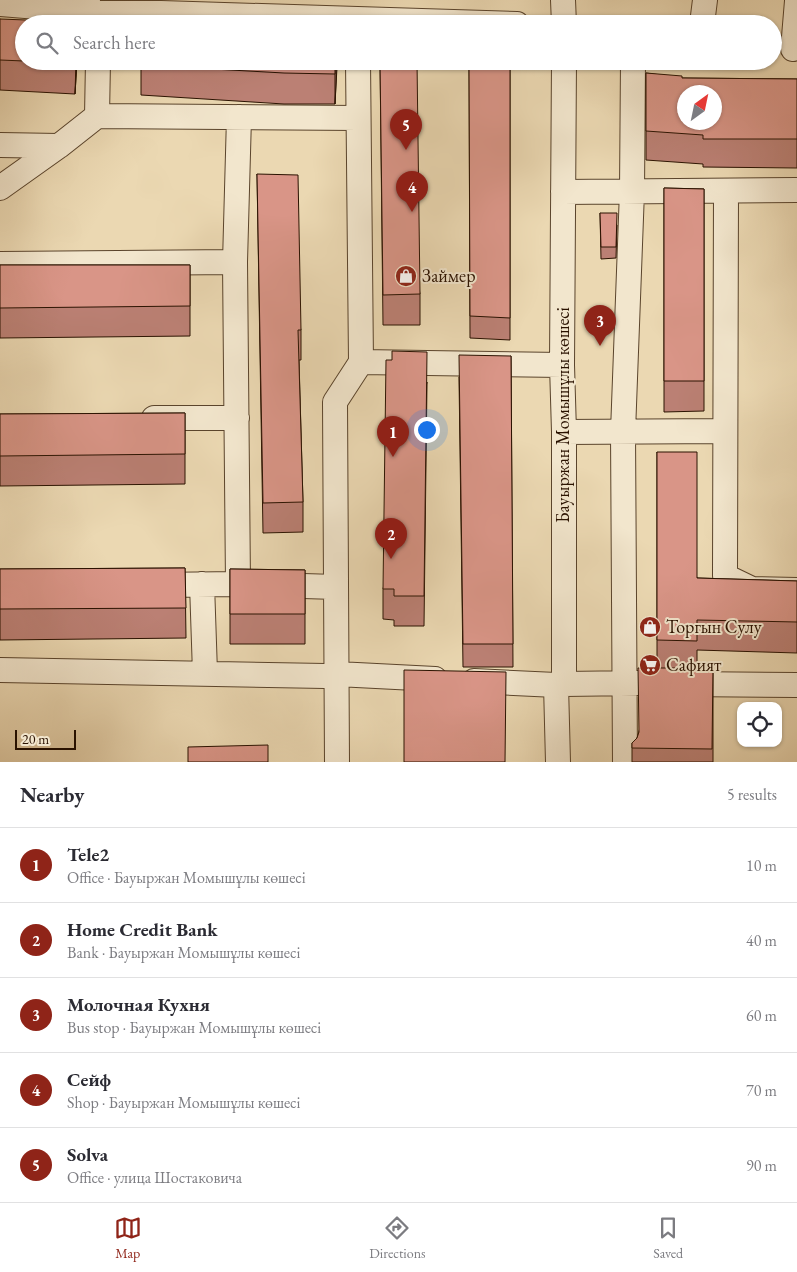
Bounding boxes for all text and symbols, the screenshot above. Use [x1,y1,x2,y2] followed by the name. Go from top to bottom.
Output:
[15,15,782,70] search box
[33,29,61,57] icon: search
[73,30,155,55] text: Search here
[677,85,722,130] north arrow
[390,109,422,150] pin: 5
[396,171,428,212] pin: 4
[394,264,418,288] shop icon: Займер
[422,264,475,287] place label: Займер
[584,305,616,346] pin: 3
[551,306,574,523] street label: Бауыржан Момышұлы көшесі
[377,416,409,457] pin: 1
[414,417,440,443] your location
[375,518,407,559] pin: 2
[638,615,662,639] shop icon: Торгын Сулу
[666,615,762,638] place label: Торгын Сулу
[638,653,662,677] supermarket icon: Сафият
[666,653,722,676] place label: Сафият
[737,702,782,747] map controls
[737,702,782,747] button: locate
[15,727,76,750] scale bar
[22,730,49,748] text: 20 m
[20,781,84,808] text: Nearby
[727,784,777,805] text: 5 results
[67,842,109,867] text: Tele2
[32,855,40,876] text: 1
[746,855,777,876] text: 10 m
[67,867,306,888] text: Office · Бауыржан Момышұлы көшесі
[67,917,218,942] text: Home Credit Bank
[32,930,40,951] text: 2
[746,930,777,951] text: 40 m
[67,942,300,963] text: Bank · Бауыржан Момышұлы көшесі
[67,992,210,1017] text: Молочная Кухня
[32,1005,40,1026] text: 3
[746,1005,777,1026] text: 60 m
[67,1017,321,1038] text: Bus stop · Бауыржан Момышұлы көшесі
[67,1067,111,1092] text: Сейф
[32,1080,40,1101] text: 4
[746,1080,777,1101] text: 70 m
[67,1092,301,1113] text: Shop · Бауыржан Момышұлы көшесі
[67,1142,108,1167] text: Solva
[32,1155,40,1176] text: 5
[746,1155,777,1176] text: 90 m
[67,1167,242,1188] text: Office · улица Шостаковича
[114,1214,142,1262] tab: Map
[369,1214,426,1262] tab: Directions
[653,1214,683,1262] tab: Saved

